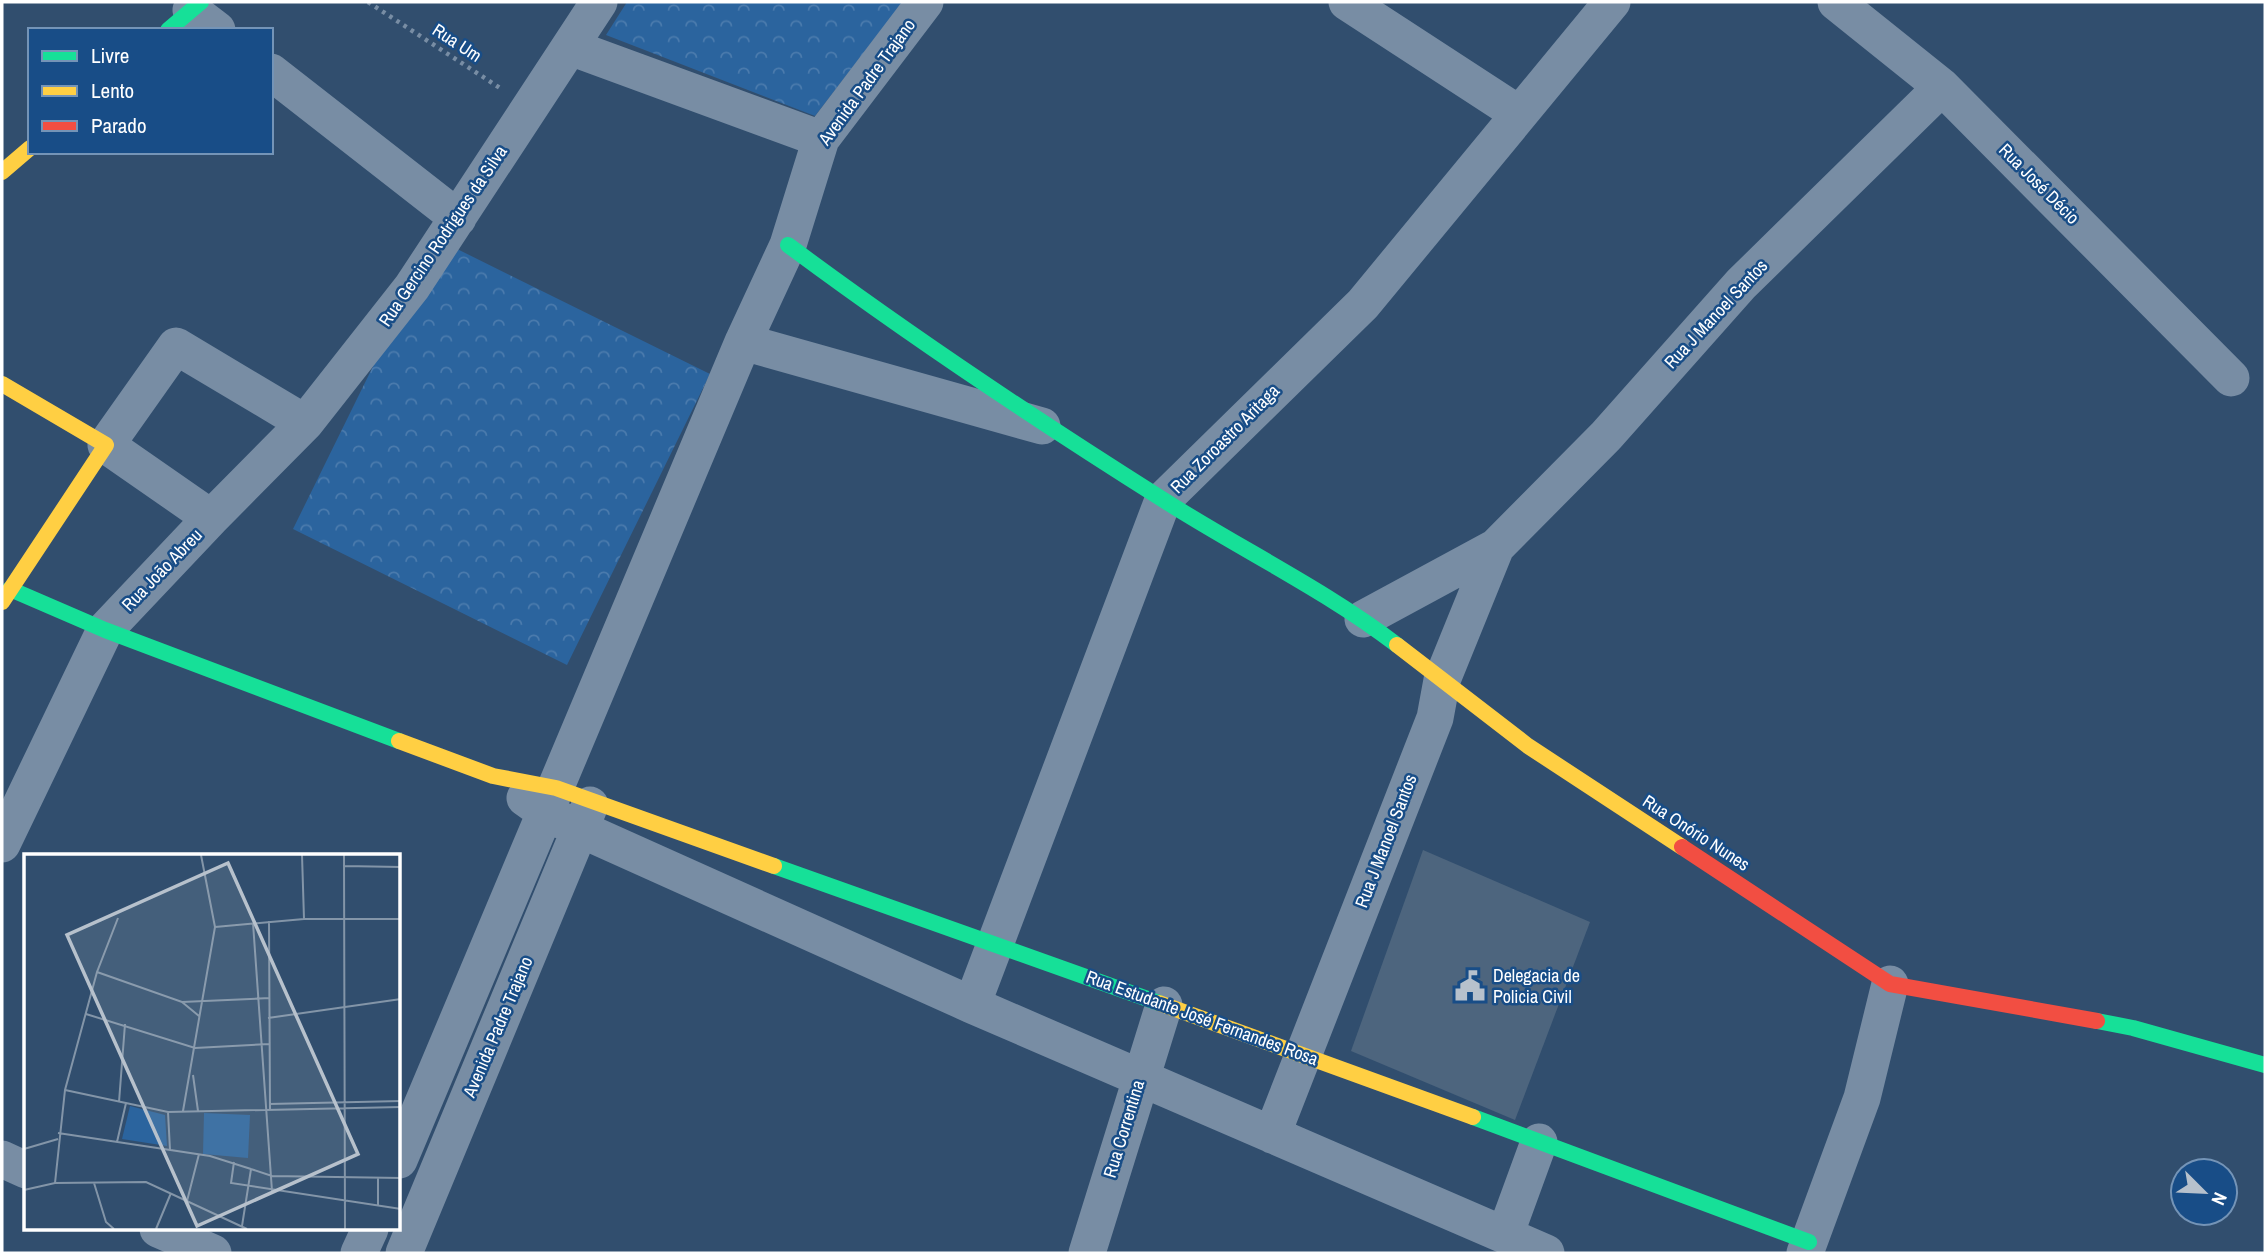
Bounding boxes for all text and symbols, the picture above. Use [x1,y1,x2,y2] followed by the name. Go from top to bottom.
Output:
[812,13,921,151] street label: Avenida Padre Trajano
[428,17,487,68] street label: Rua Um
[28,28,273,154] legend
[91,41,129,70] text: Livre
[91,76,134,105] text: Lento
[91,111,147,140] text: Parado
[1993,138,2085,230] street label: Rua José Décio
[373,140,513,331] street label: Rua Gercino Rodrigues da Silva
[1658,254,1773,374] street label: Rua J Manoel Santos
[1164,378,1285,499] street label: Rua Zoroastro Aritaga
[116,523,207,616] street label: Rua João Abreu
[1349,770,1422,911] street label: Rua J Manoel Santos
[1638,789,1755,877] street label: Rua Onório Nunes
[24,854,401,1230] inset map
[456,953,538,1102] street label: Avenida Padre Trajano
[1493,963,1580,1009] place label: Delegacia de Policia Civil
[1083,964,1322,1071] street label: Rua Estudante José Fernandes Rosa
[1453,969,1487,1003] public building icon: Delegacia de Policia Civil
[1097,1077,1150,1181] street label: Rua Correntina
[2169,1157,2239,1227] north arrow
[2205,1188,2234,1209] text: N

